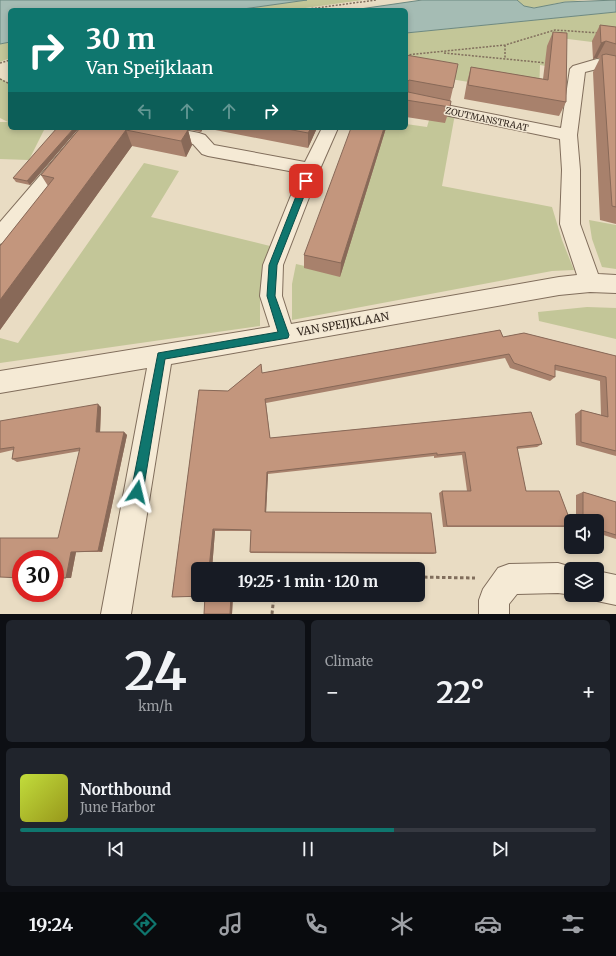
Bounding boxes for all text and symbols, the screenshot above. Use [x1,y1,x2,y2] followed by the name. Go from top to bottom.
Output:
[86,21,155,57] text: 30 m
[20,24,72,76] icon: right
[86,56,213,79] text: Van Speijklaan
[134,100,156,122] icon: left
[176,100,198,122] icon: ahead
[218,100,240,122] icon: ahead
[260,100,282,122] icon: right
[444,105,530,133] street label: ZOUTMANSTRAAT
[289,164,323,198] pin
[295,170,317,192] icon: arrive
[295,309,391,339] street label: VAN SPEIJKLAAN
[116,471,158,513] position arrow
[564,514,604,602] map controls
[564,514,604,554] button: sound
[12,550,64,602] speed limit sign: 30
[564,562,604,602] button: layers
[238,572,378,591] text: 19:25 · 1 min · 120 m
[124,639,187,704] text: 24
[325,653,373,670] text: Climate
[436,673,485,711] text: 22°
[325,678,340,706] text: −
[581,678,596,706] text: +
[138,698,173,715] text: km/h
[80,780,171,799] text: Northbound
[80,799,155,816] text: June Harbor
[105,838,127,860] icon: previous
[297,838,319,860] icon: pause
[489,838,511,860] icon: next
[131,910,159,938] icon: directions
[217,910,245,938] icon: music
[302,910,330,938] icon: phone
[388,910,416,938] icon: climate
[474,910,502,938] icon: car
[559,910,587,938] icon: filters
[29,913,73,936] text: 19:24

